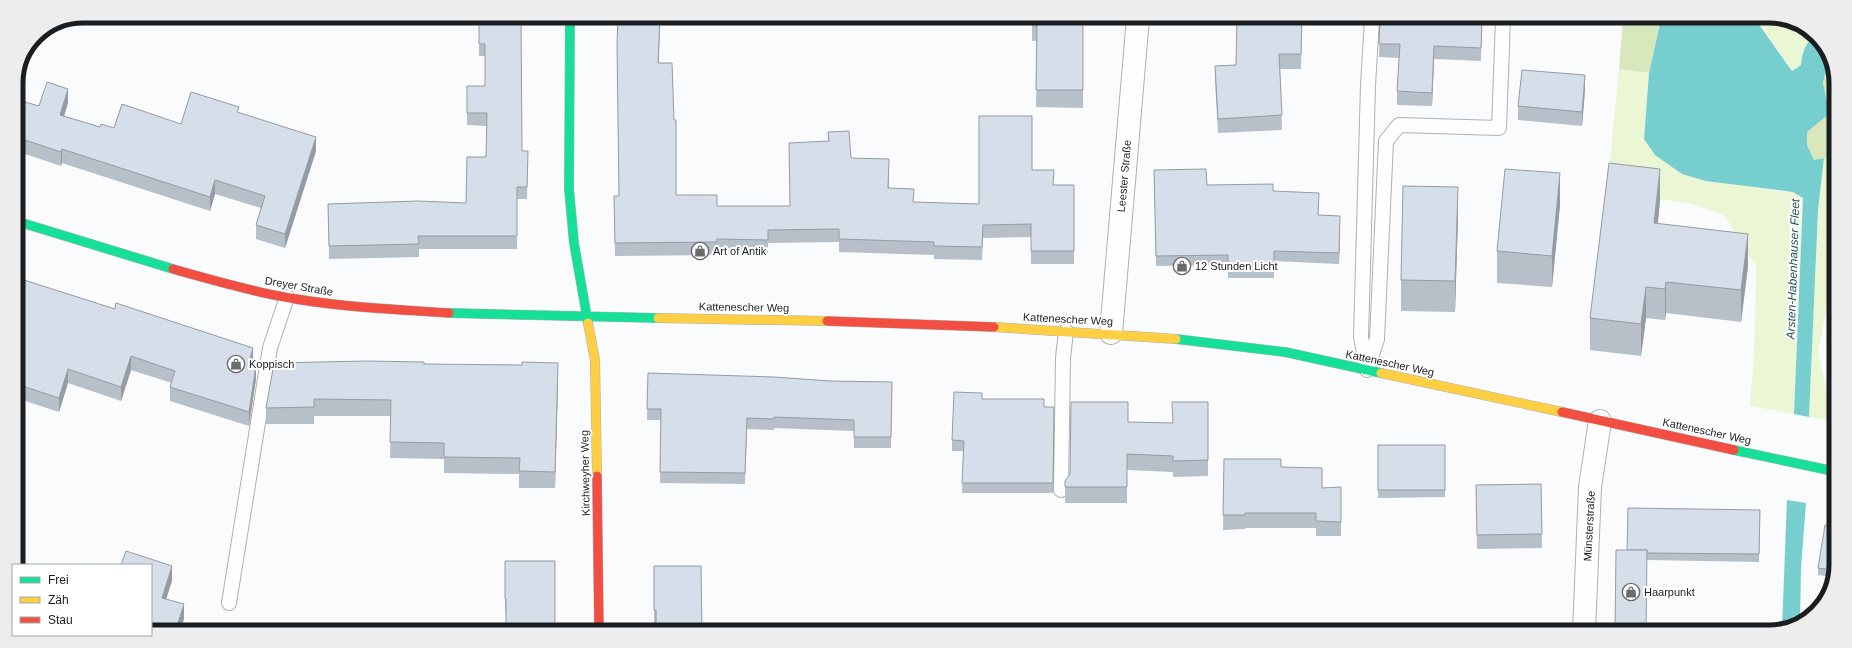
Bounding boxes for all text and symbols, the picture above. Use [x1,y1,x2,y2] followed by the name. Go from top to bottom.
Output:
[1115,139,1133,213] street label: Leester Straße
[1784,198,1802,341] water label: Arsten-Habenhauser Fleet
[690,241,710,261] shop icon: Art of Antik
[713,245,767,257] place label: Art of Antik
[1172,256,1192,276] shop icon: 12 Stunden Licht
[1195,260,1278,272] place label: 12 Stunden Licht
[264,274,334,298] street label: Dreyer Straße
[699,300,789,314] street label: Kattenescher Weg
[1023,311,1113,327] street label: Kattenescher Weg
[1345,348,1435,378] street label: Kattenescher Weg
[226,354,246,374] shop icon: Koppisch
[249,358,294,370] place label: Koppisch
[1662,416,1752,446] street label: Kattenescher Weg
[578,430,592,516] street label: Kirchweyher Weg
[1581,490,1597,562] street label: Münsterstraße
[12,564,152,636] legend
[48,573,69,587] text: Frei
[1621,582,1641,602] shop icon: Haarpunkt
[1644,586,1695,598] place label: Haarpunkt
[48,593,69,607] text: Zäh
[48,613,73,627] text: Stau

